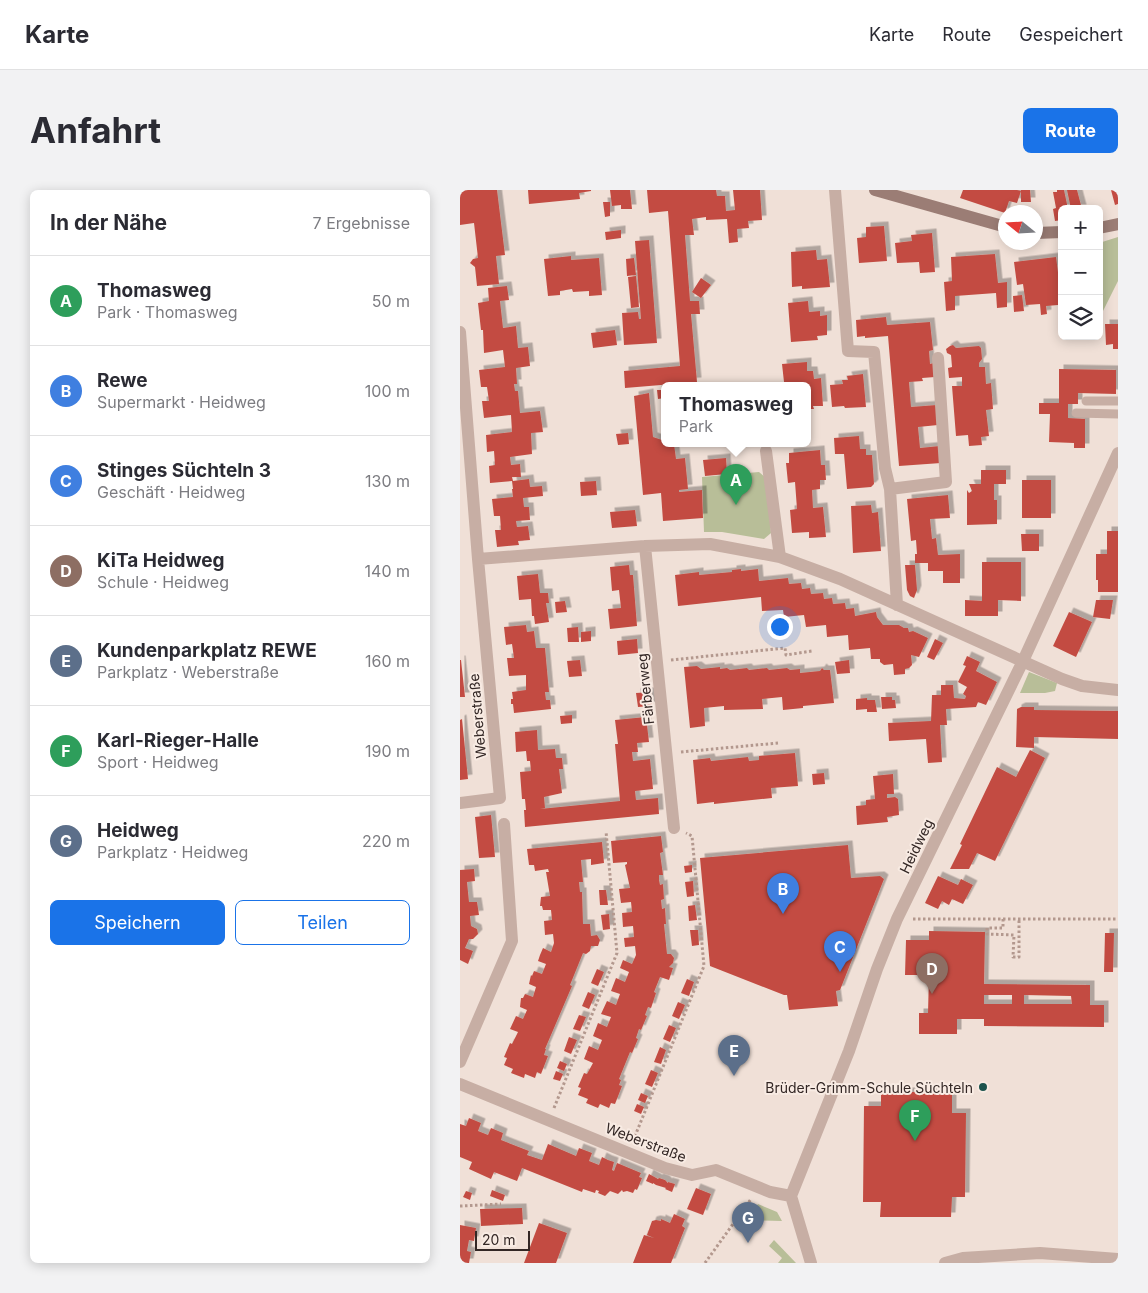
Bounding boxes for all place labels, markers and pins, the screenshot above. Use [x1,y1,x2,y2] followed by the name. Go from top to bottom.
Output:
[720,464,752,505] pin: A
[767,873,799,914] pin: B
[824,931,856,972] pin: C
[916,953,948,994] pin: D
[718,1035,750,1076] pin: E
[765,1079,973,1096] place label: Brüder-Grimm-Schule Süchteln
[977,1081,989,1093] marker: Brüder-Grimm-Schule Süchteln
[899,1100,931,1141] pin: F
[732,1202,764,1243] pin: G

